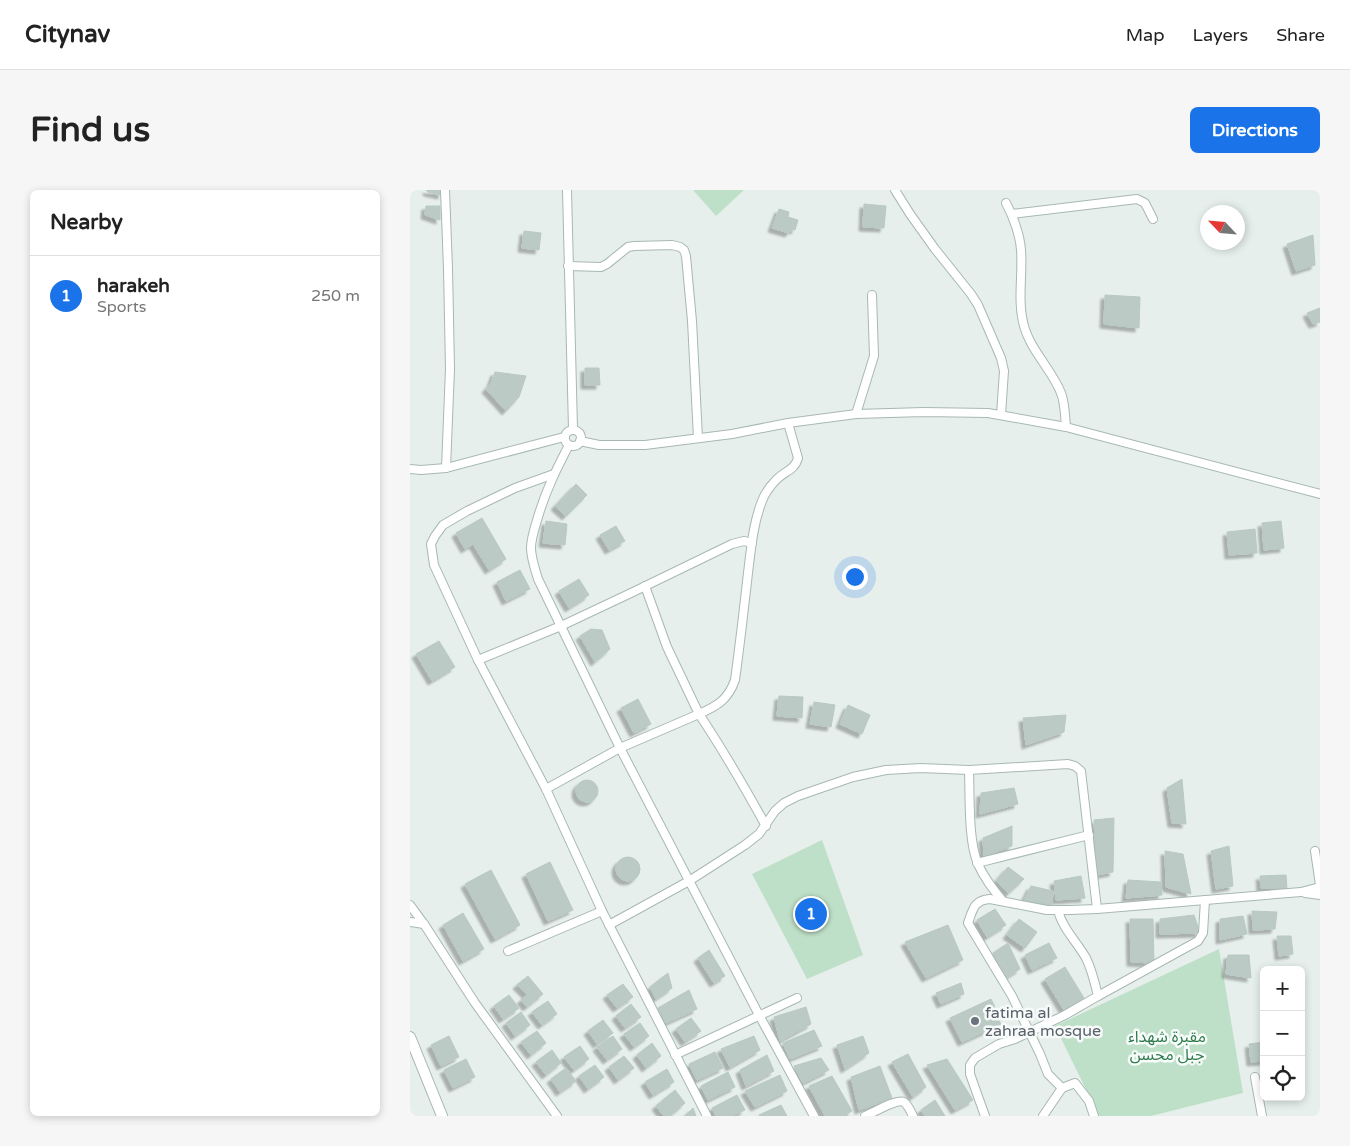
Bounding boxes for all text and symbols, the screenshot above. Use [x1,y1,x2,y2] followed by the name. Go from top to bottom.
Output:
[25,20,110,49] text: Citynav
[1126,24,1165,46] text: Map
[1193,24,1248,46] text: Layers
[1276,24,1325,46] text: Share
[1190,107,1320,153] button: Directions
[30,109,150,151] text: Find us
[1200,205,1245,250] north arrow
[50,210,123,235] text: Nearby
[97,275,170,297] text: harakeh
[61,286,71,306] text: 1
[311,286,360,306] text: 250 m
[97,297,146,317] text: Sports
[842,564,868,590] your location
[795,895,827,933] pin: 1
[1260,966,1305,1101] map controls
[1260,966,1305,1011] button: +
[985,1003,1101,1041] place label: fatima al zahraa mosque
[1260,1011,1305,1056] button: −
[969,1015,981,1027] marker: fatima al zahraa mosque
[1128,1027,1206,1065] park label: مقبرة شهداء جبل محسن
[1260,1056,1305,1101] button: locate

